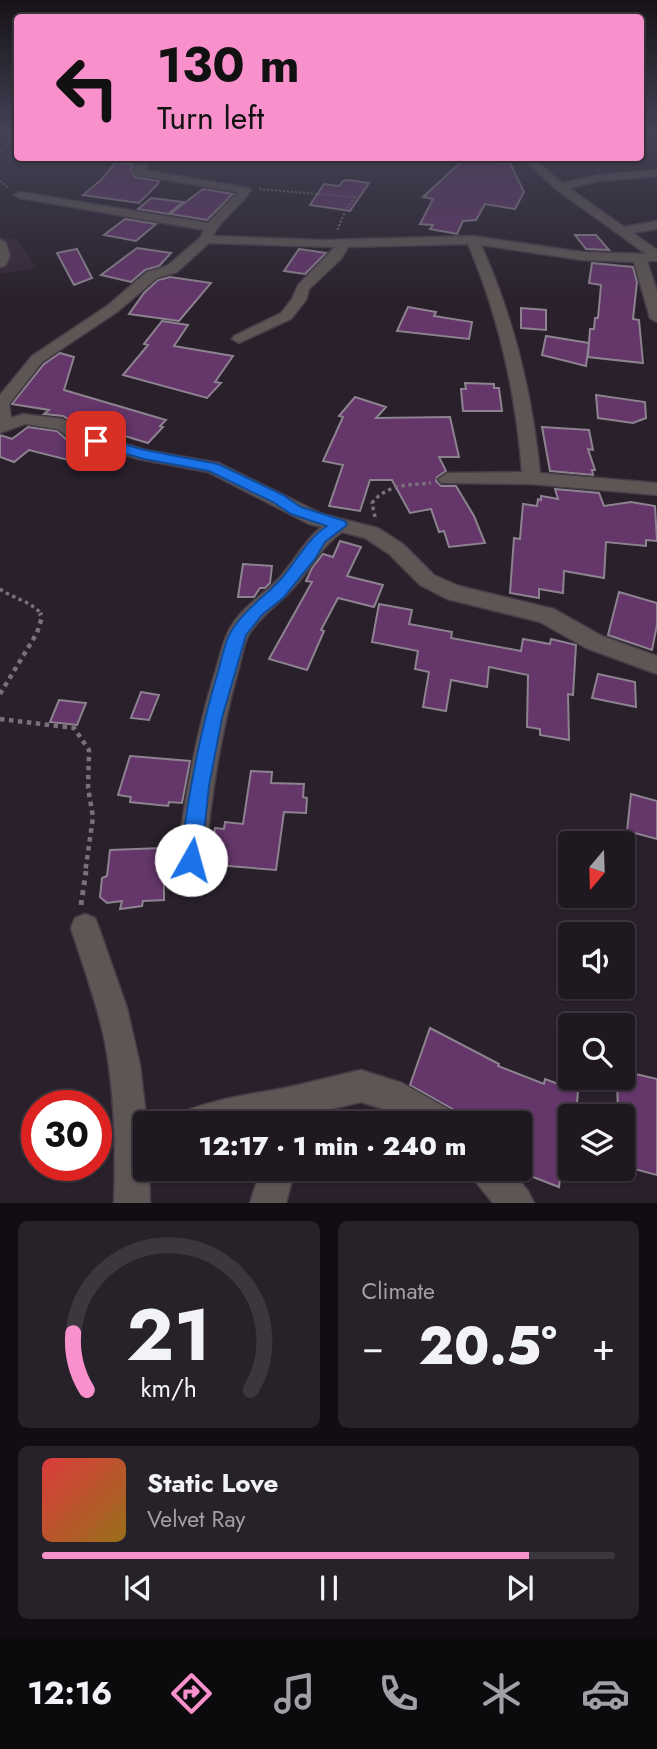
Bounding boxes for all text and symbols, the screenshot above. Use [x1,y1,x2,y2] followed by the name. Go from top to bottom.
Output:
[157,30,300,100] text: 130 m
[42,42,133,133] icon: left
[157,95,264,141] text: Turn left
[66,411,126,471] pin
[77,422,115,460] icon: arrive
[154,823,228,897] position arrow
[558,831,635,908] north arrow
[558,831,635,1181] map controls
[558,922,635,999] button: sound
[558,1013,635,1090] button: search
[21,1090,112,1181] speed limit sign: 30
[558,1104,635,1181] button: layers
[199,1127,466,1165] text: 12:17 · 1 min · 240 m
[362,1274,435,1308] text: Climate
[126,1283,211,1388] text: 21
[419,1308,557,1384] text: 20.5°
[362,1319,384,1374] text: −
[592,1319,615,1374] text: +
[140,1370,197,1406] text: km/h
[147,1464,279,1502] text: Static Love
[147,1502,245,1536] text: Velvet Ray
[119,1569,157,1607] icon: previous
[310,1569,348,1607] icon: pause
[501,1569,539,1607] icon: next
[167,1669,216,1718] icon: directions
[270,1669,319,1718] icon: music
[374,1669,423,1718] icon: phone
[477,1669,526,1718] icon: climate
[581,1669,630,1718] icon: car
[27,1670,113,1716] text: 12:16

